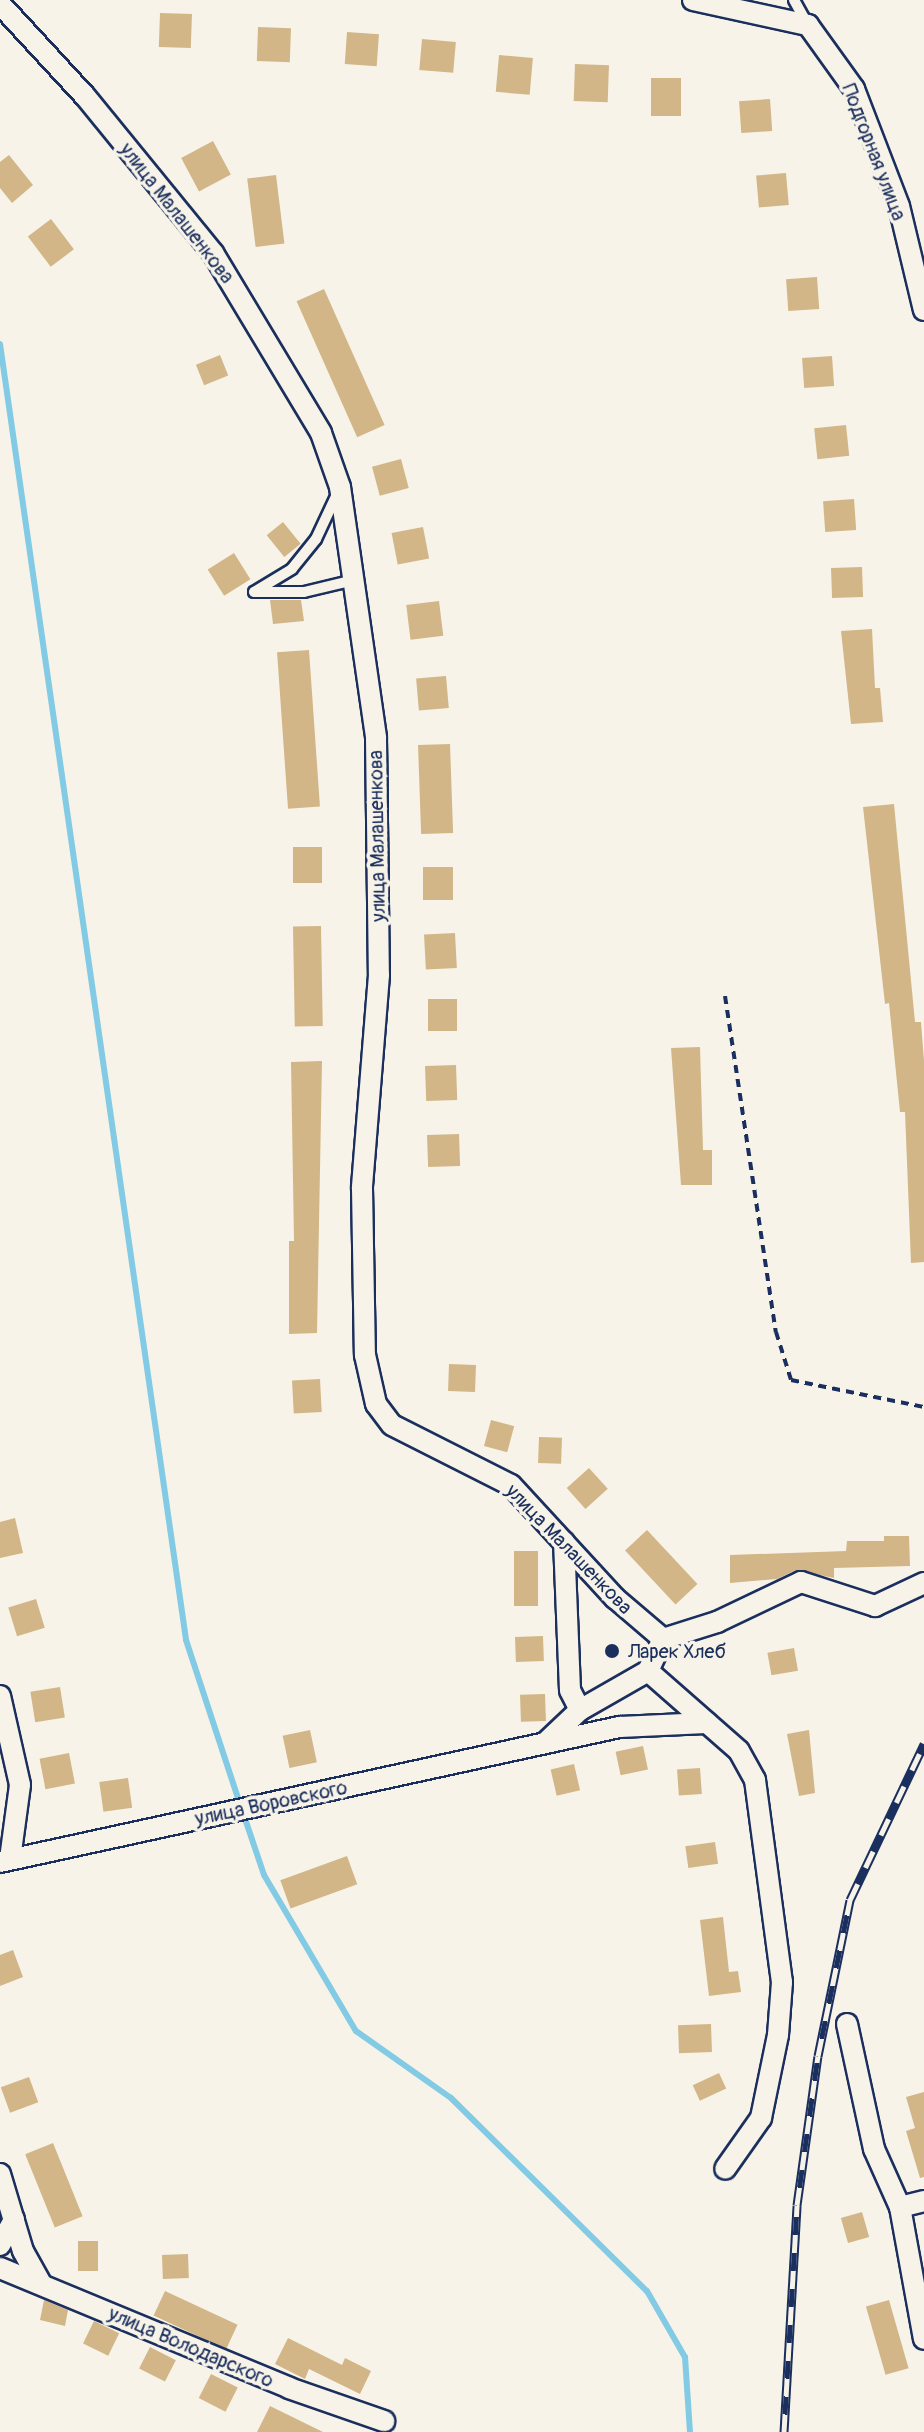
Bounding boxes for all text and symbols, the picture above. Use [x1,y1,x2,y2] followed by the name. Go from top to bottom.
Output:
[837,80,911,224] street label: Подгорная улица
[115,138,239,288] street label: улица Малашенкова
[364,750,390,922] street label: улица Малашенкова
[501,1479,637,1619] street label: улица Малашенкова
[628,1639,726,1663] place label: Ларек Хлеб
[603,1642,621,1660] marker: Ларек Хлеб
[193,1775,349,1831] street label: улица Воровского
[105,2301,277,2393] street label: улица Володарского

